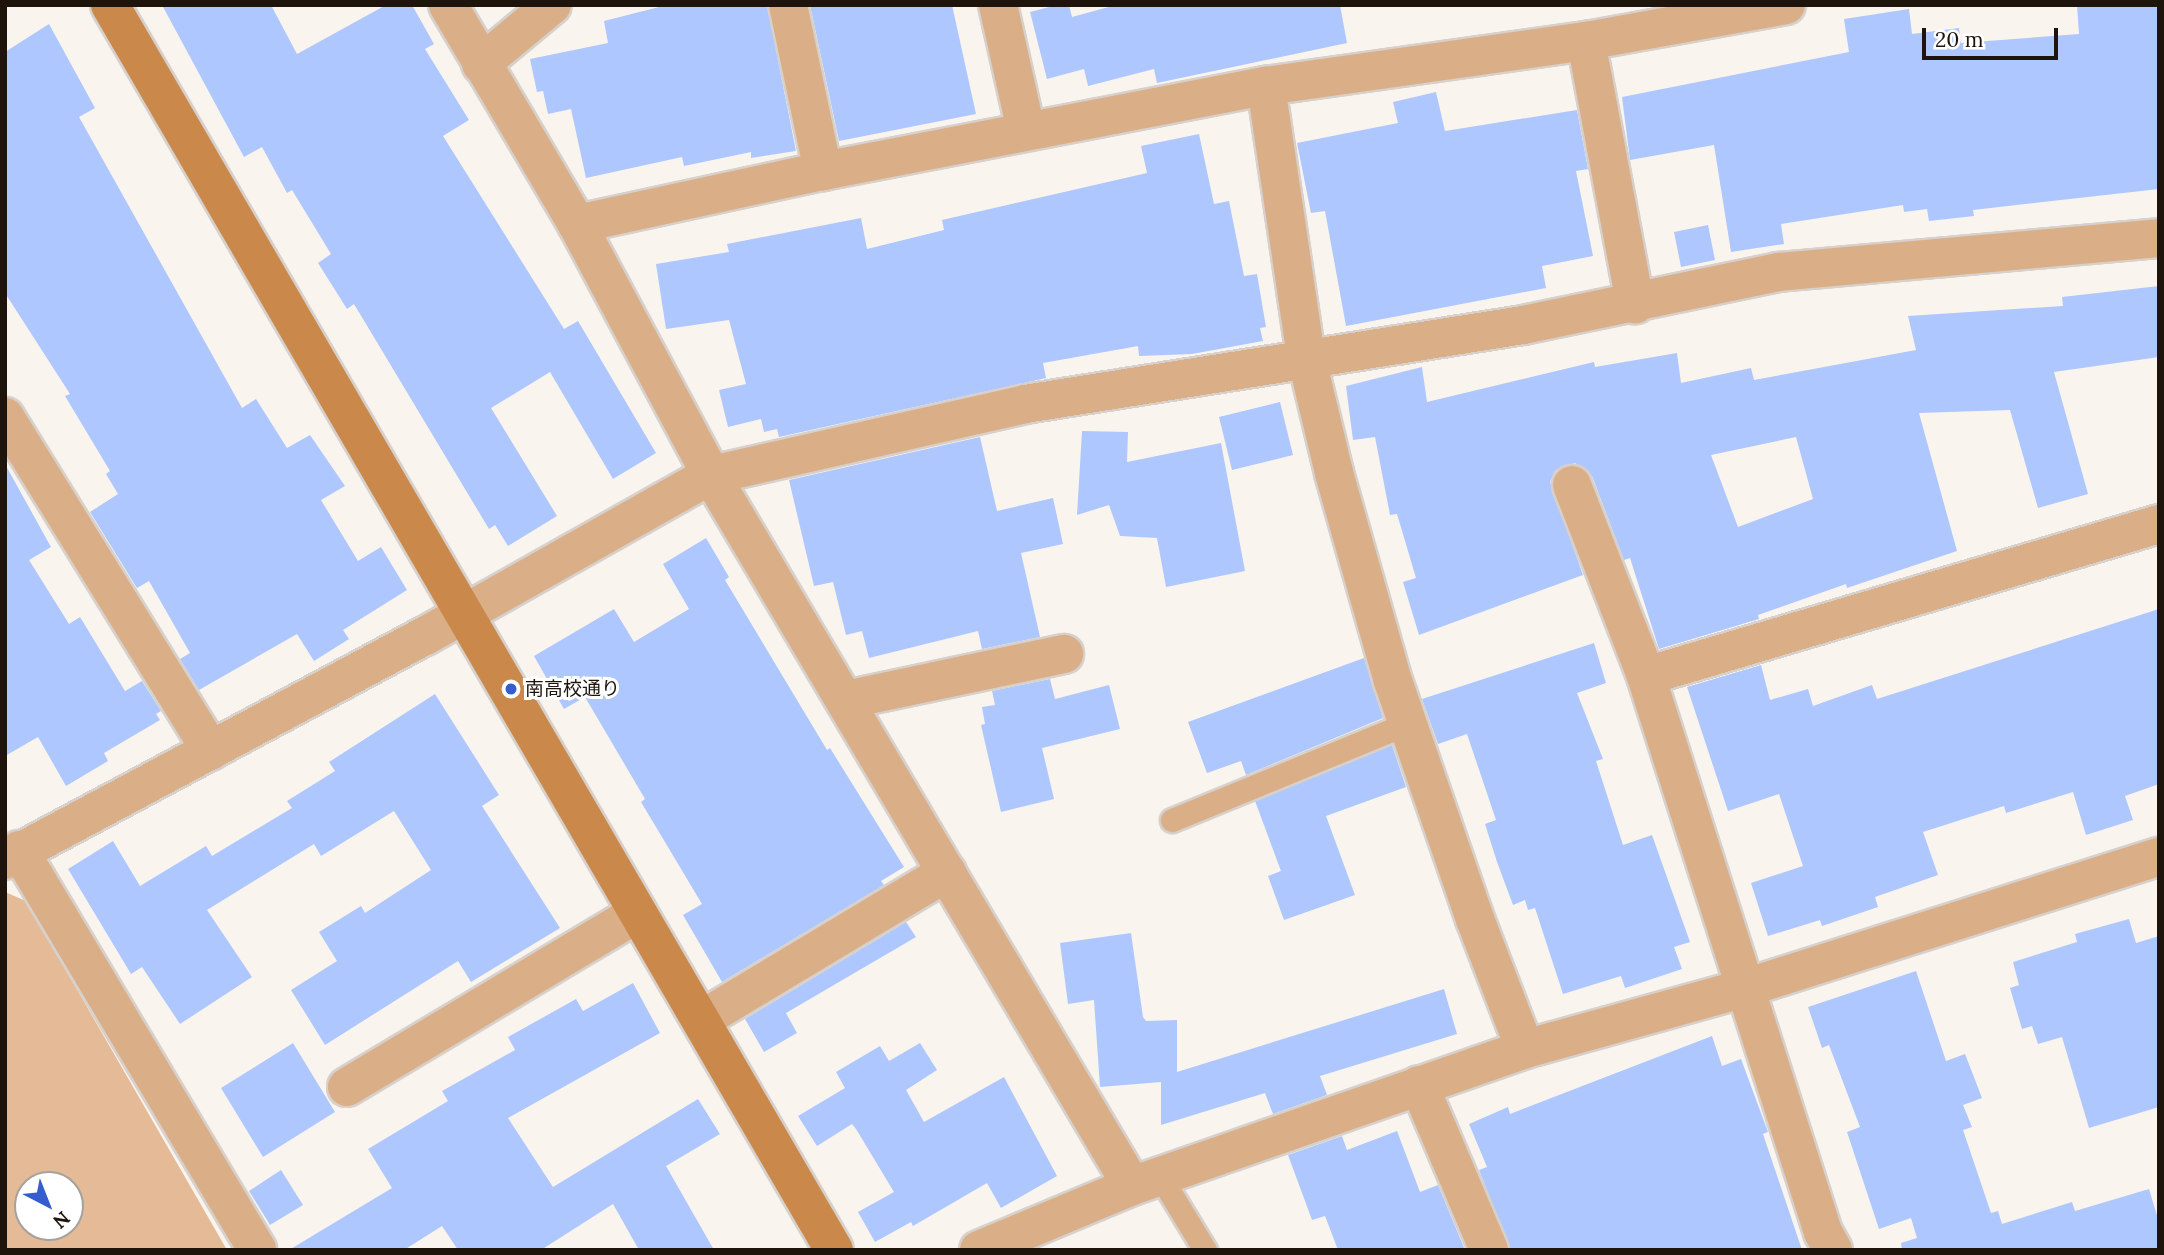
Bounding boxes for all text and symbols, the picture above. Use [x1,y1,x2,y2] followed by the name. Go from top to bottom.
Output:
[1926,14,2062,58] scale bar
[1935,26,1984,53] text: 20 m
[525,678,620,700] place label: 南高校通り
[503,681,519,697] marker: 南高校通り
[14,1171,84,1241] north arrow
[48,1206,75,1234] text: N

